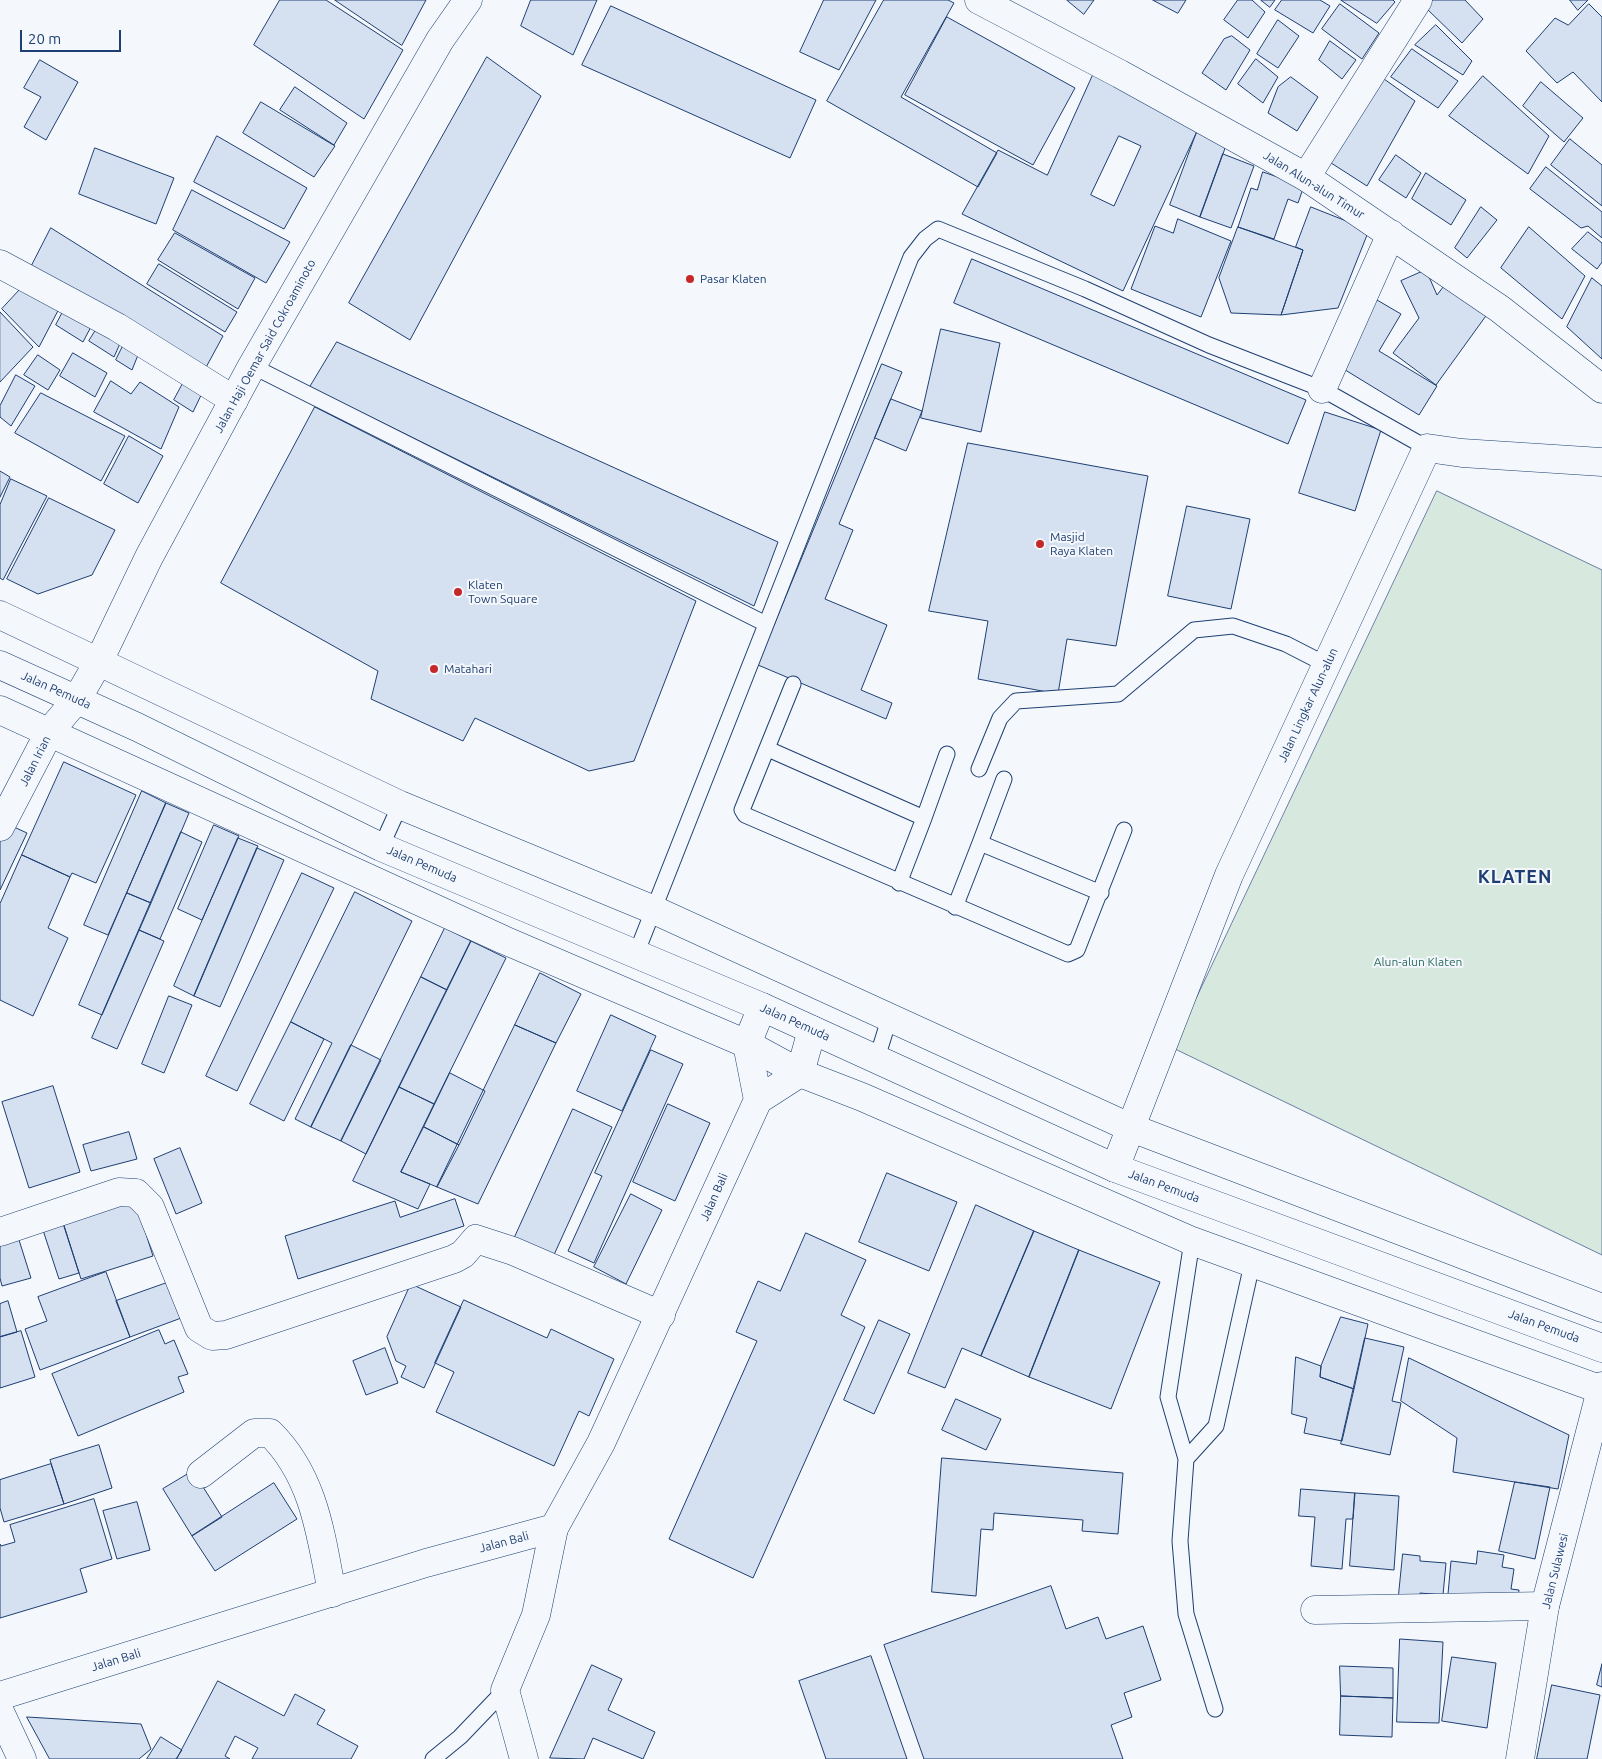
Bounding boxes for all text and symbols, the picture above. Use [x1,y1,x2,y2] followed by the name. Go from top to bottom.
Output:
[22,20,124,52] scale bar
[28,30,61,47] text: 20 m
[1261,148,1367,222] street label: Jalan Alun-alun Timur
[211,257,319,435] street label: Jalan Haji Oemar Said Cokroaminoto
[700,272,767,286] place label: Pasar Klaten
[684,273,696,285] marker: Pasar Klaten
[1050,530,1113,558] place label: Masjid Raya Klaten
[1034,538,1046,550] marker: Masjid Raya Klaten
[468,578,538,606] place label: Klaten Town Square
[452,586,464,598] marker: Klaten Town Square
[1275,646,1341,764] street label: Jalan Lingkar Alun-alun
[444,662,492,676] place label: Matahari
[428,663,440,675] marker: Matahari
[19,668,93,712] street label: Jalan Pemuda
[16,733,54,789] street label: Jalan Irian
[385,843,459,885] street label: Jalan Pemuda
[1477,866,1553,888] district label: KLATEN
[1374,955,1462,969] park label: Alun-alun Klaten
[758,1000,832,1044] street label: Jalan Pemuda
[1126,1166,1202,1206] street label: Jalan Pemuda
[697,1171,731,1223] street label: Jalan Bali
[1506,1306,1582,1346] street label: Jalan Pemuda
[478,1528,530,1556] street label: Jalan Bali
[1539,1532,1571,1610] street label: Jalan Sulawesi
[90,1646,142,1674] street label: Jalan Bali

